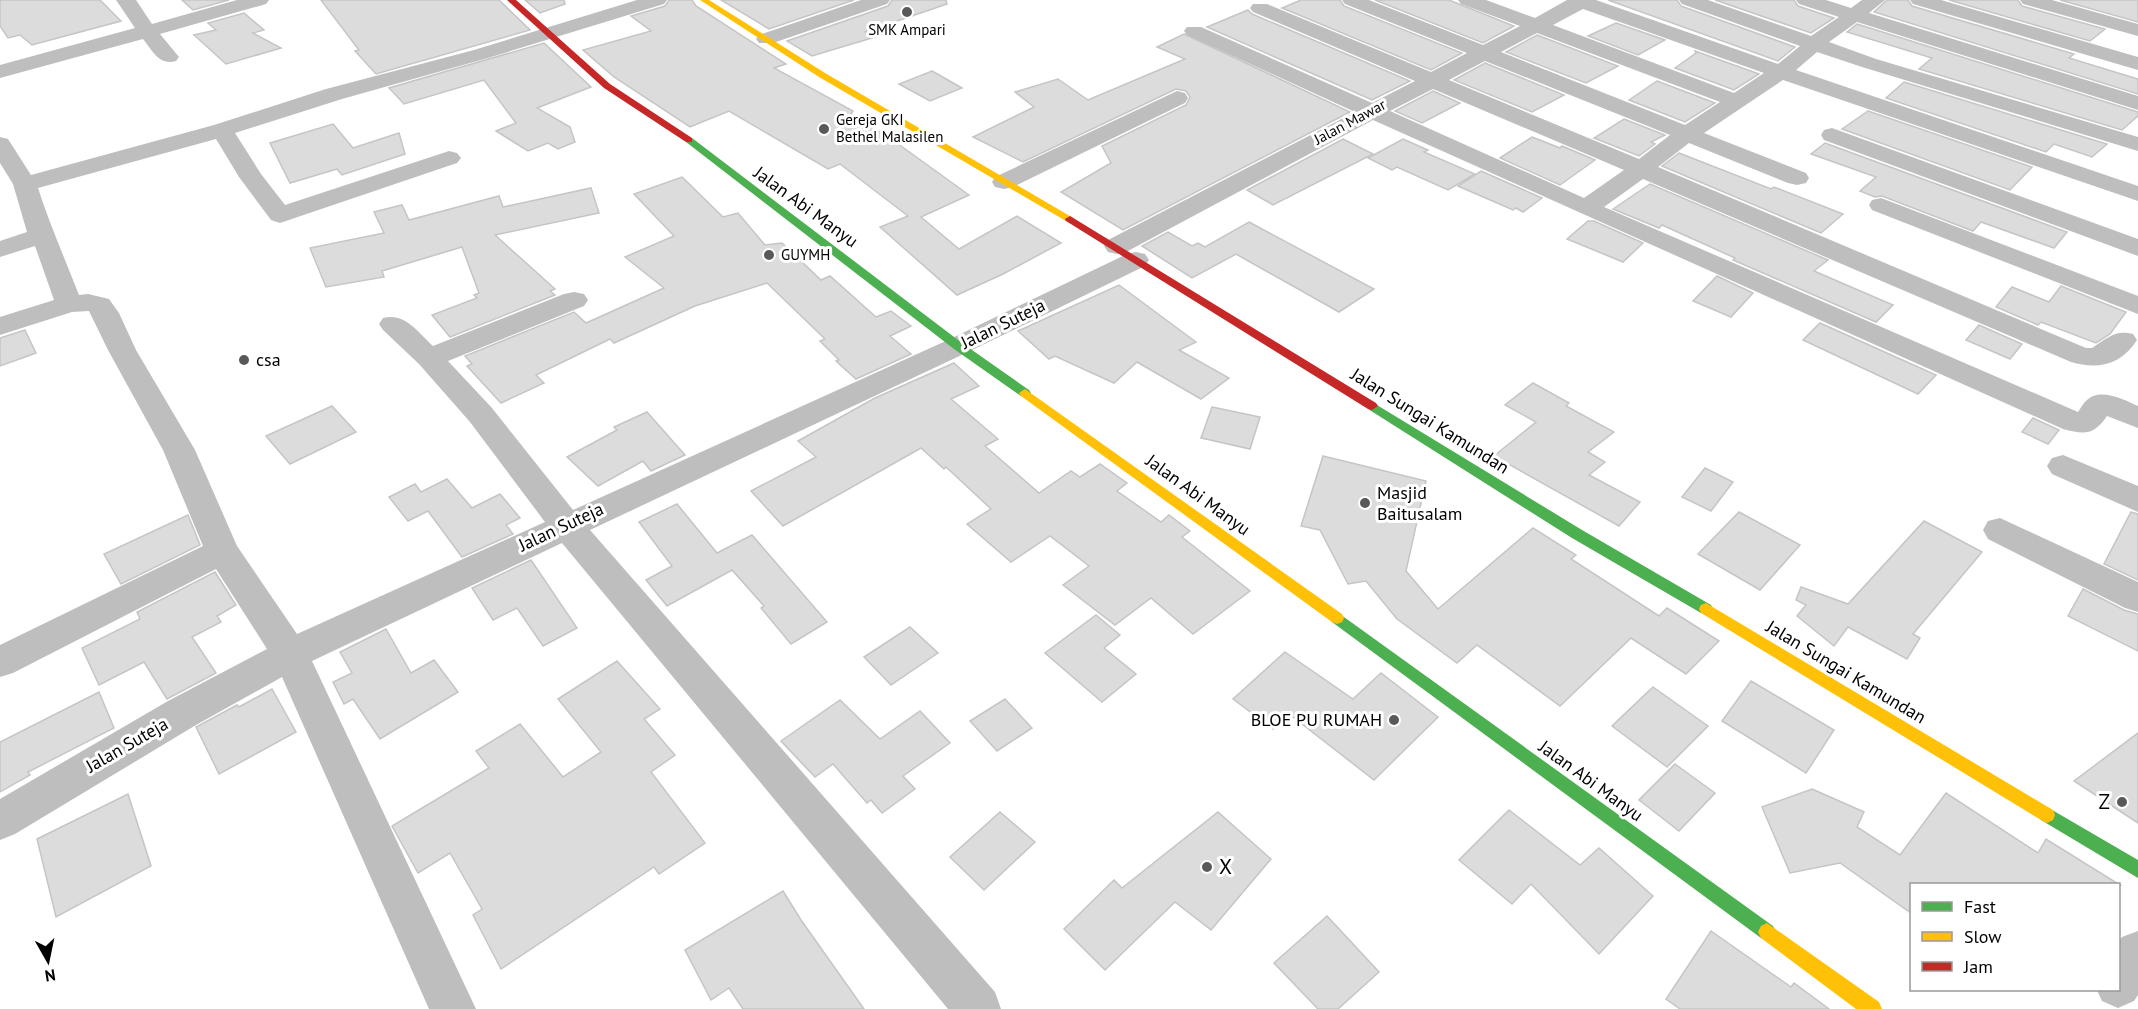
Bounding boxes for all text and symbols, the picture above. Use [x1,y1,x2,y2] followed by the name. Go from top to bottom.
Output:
[900,5,914,19] marker: SMK Ampari
[868,20,946,39] place label: SMK Ampari
[1310,95,1389,149] street label: Jalan Mawar
[836,110,943,146] place label: Gereja GKI Bethel Malasilen
[817,122,831,136] marker: Gereja GKI Bethel Malasilen
[749,160,863,252] street label: Jalan Abi Manyu
[781,245,830,264] place label: GUYMH
[762,248,776,262] marker: GUYMH
[956,293,1049,354] street label: Jalan Suteja
[256,348,281,371] place label: csa
[237,353,251,367] marker: csa
[1346,362,1514,479] street label: Jalan Sungai Kamundan
[1141,448,1255,540] street label: Jalan Abi Manyu
[1377,481,1462,525] place label: Masjid Baitusalam
[1358,496,1372,510] marker: Masjid Baitusalam
[514,497,607,557] street label: Jalan Suteja
[1761,614,1930,728] street label: Jalan Sungai Kamundan
[1251,708,1382,731] place label: BLOE PU RUMAH
[81,712,172,778] street label: Jalan Suteja
[1387,713,1401,727] marker: BLOE PU RUMAH
[1534,734,1648,826] street label: Jalan Abi Manyu
[2099,788,2110,815] place label: Z
[2115,795,2129,809] marker: Z
[1219,853,1232,880] place label: X
[1200,860,1214,874] marker: X
[1910,883,2120,991] legend
[1964,895,1996,918] text: Fast
[1964,925,2002,948] text: Slow
[18,931,78,991] north arrow
[1963,955,1993,978] text: Jam
[44,965,57,987] text: N

